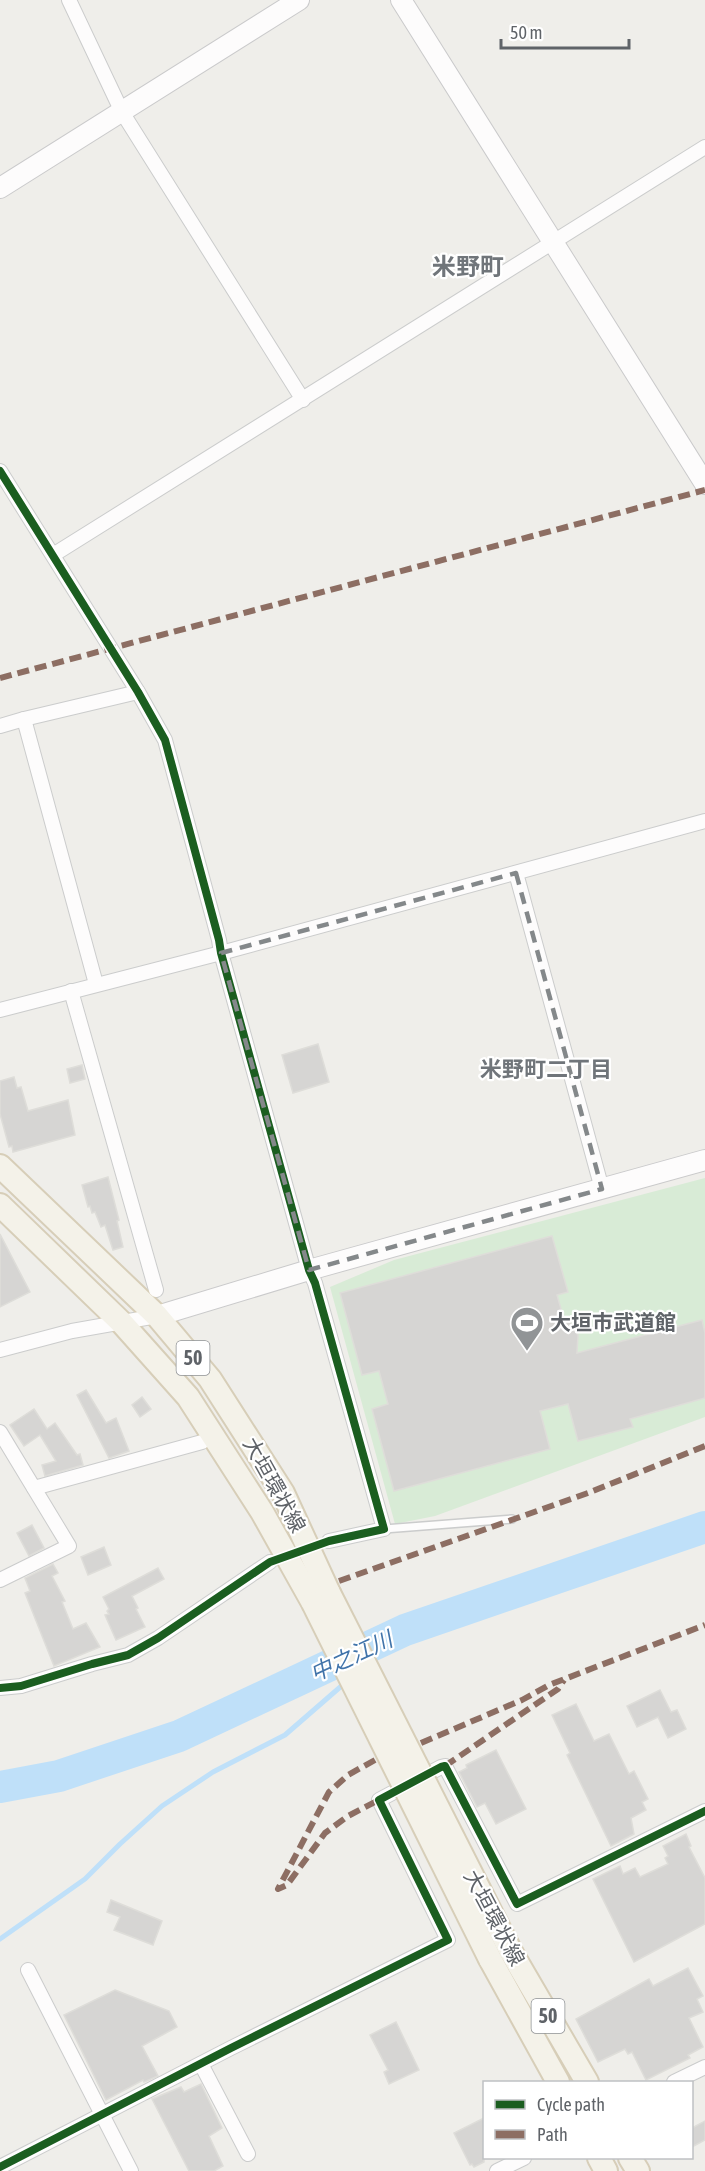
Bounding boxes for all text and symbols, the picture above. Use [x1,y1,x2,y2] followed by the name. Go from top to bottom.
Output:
[501,12,628,50] scale bar
[510,22,542,43] text: 50 m
[432,253,504,280] district label: 米野町
[480,1056,612,1082] district label: 米野町二丁目
[509,1305,545,1352] sports icon: 大垣市武道館
[550,1310,676,1334] place label: 大垣市武道館
[176,1341,210,1375] road number: 50
[239,1433,311,1536] street label: 大垣環状線
[306,1625,398,1686] water label: 中之江川
[460,1866,530,1970] street label: 大垣環状線
[532,1999,564,2033] road number: 50
[483,2081,693,2159] legend
[537,2094,605,2115] text: Cycle path
[537,2124,568,2145] text: Path

